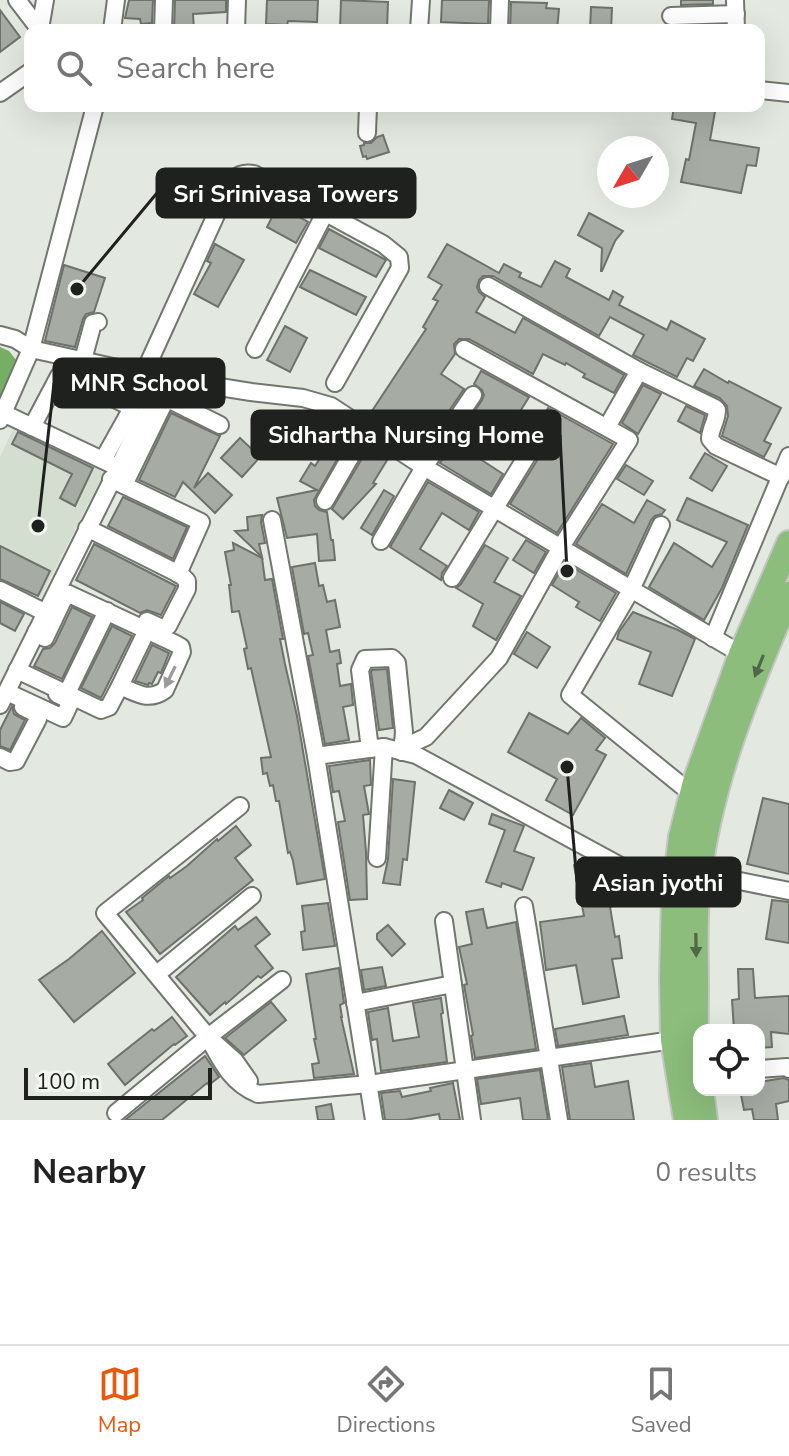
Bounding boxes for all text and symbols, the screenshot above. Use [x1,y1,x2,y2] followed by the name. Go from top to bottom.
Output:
[24,24,765,112] search box
[52,46,96,90] icon: search
[116,48,275,89] text: Search here
[597,136,669,208] north arrow
[157,169,415,217] callout: Sri Srinivasa Towers
[173,178,399,210] text: Sri Srinivasa Towers
[54,359,224,407] callout: MNR School
[70,367,208,399] text: MNR School
[252,411,560,459] callout: Sidhartha Nursing Home
[268,419,544,451] text: Sidhartha Nursing Home
[752,654,765,678] one-way arrow
[163,666,177,689] one-way arrow
[577,858,740,906] callout: Asian jyothi
[593,867,723,899] text: Asian jyothi
[689,933,702,958] one-way arrow
[693,1024,765,1096] map controls
[693,1024,765,1096] button: locate
[24,1064,212,1100] scale bar
[36,1067,100,1097] text: 100 m
[32,1149,146,1195] text: Nearby
[656,1155,757,1190] text: 0 results
[98,1362,142,1440] tab: Map
[337,1362,436,1440] tab: Directions
[631,1362,691,1440] tab: Saved

